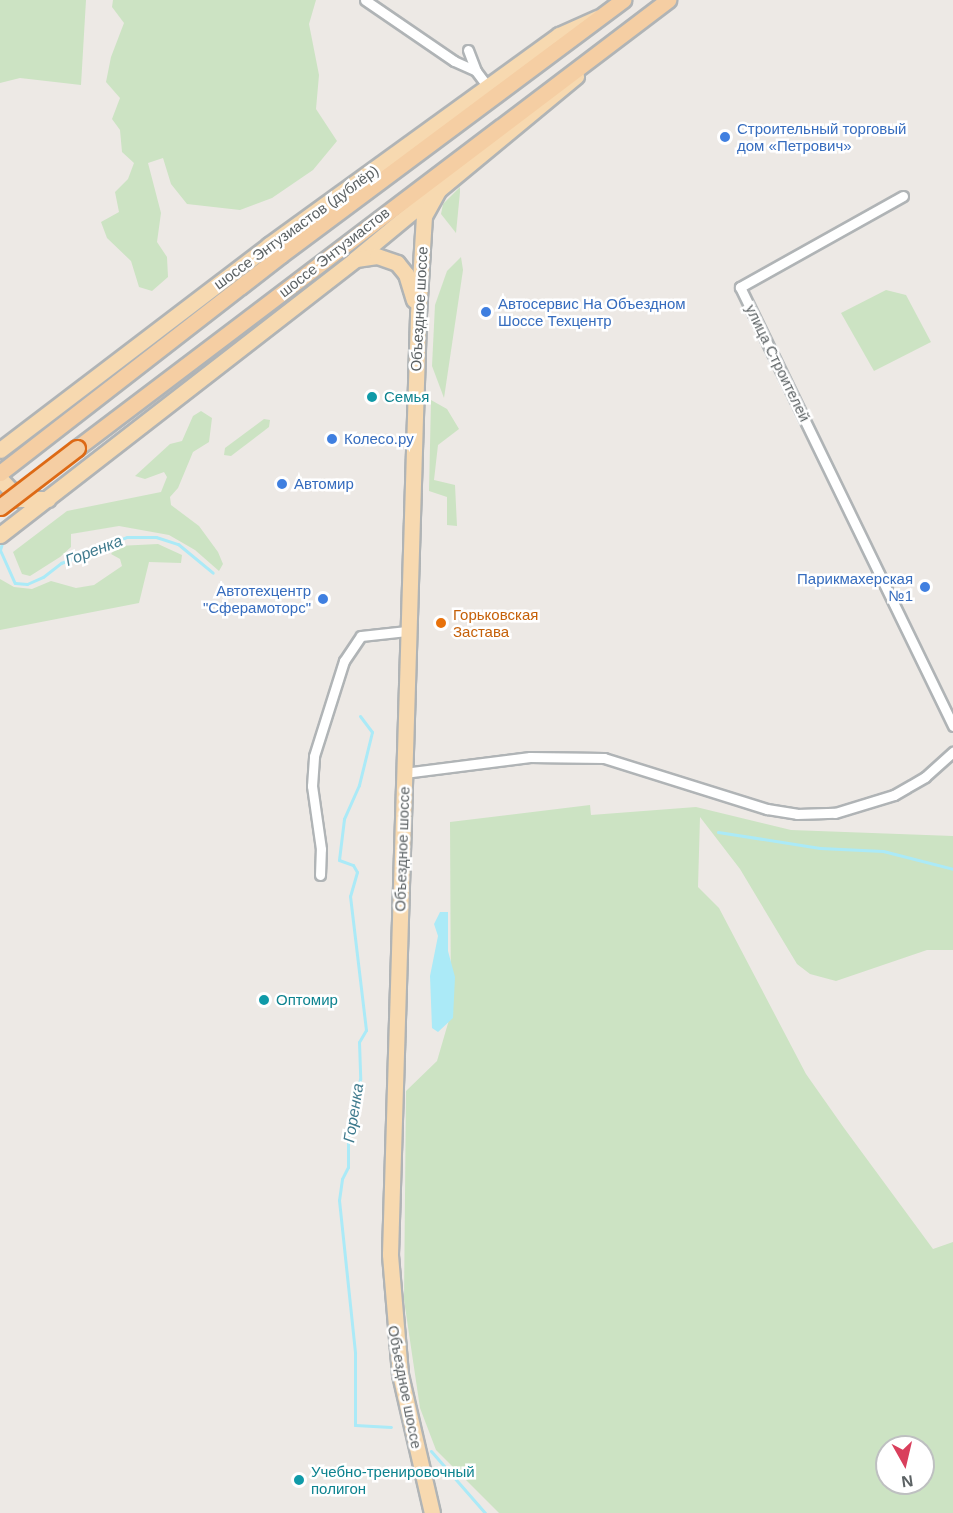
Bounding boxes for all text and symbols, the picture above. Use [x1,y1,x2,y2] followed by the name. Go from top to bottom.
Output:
[737,119,906,154] place label: Строительный торговый дом «Петрович»
[718,130,732,144] marker: Строительный торговый дом «Петрович»
[210,161,382,293] street label: шоссе Энтузиастов (дублёр)
[275,203,393,301] street label: шоссе Энтузиастов
[407,246,431,372] street label: Объездное шоссе
[498,294,686,329] place label: Автосервис На Объездном Шоссе Техцентр
[742,301,814,425] street label: улица Строителей
[479,305,493,319] marker: Автосервис На Объездном Шоссе Техцентр
[384,388,429,406] place label: Семья
[365,390,379,404] marker: Семья
[344,430,414,448] place label: Колесо.ру
[325,432,339,446] marker: Колесо.ру
[294,475,354,493] place label: Автомир
[275,477,289,491] marker: Автомир
[63,531,125,571] water label: Горенка
[797,569,913,604] place label: Парикмахерская №1
[918,580,932,594] marker: Парикмахерская №1
[203,581,311,616] place label: Автотехцентр "Сферамоторс"
[316,592,330,606] marker: Автотехцентр "Сферамоторс"
[453,605,538,640] place label: Горьковская Застава
[434,616,448,630] marker: Горьковская Застава
[391,786,413,912] street label: Объездное шоссе
[276,991,338,1009] place label: Оптомир
[257,993,271,1007] marker: Оптомир
[340,1082,368,1144] water label: Горенка
[384,1324,426,1450] street label: Объездное шоссе
[875,1435,935,1495] north arrow
[311,1462,475,1497] place label: Учебно-тренировочный полигон
[900,1472,914,1491] text: N
[292,1473,306,1487] marker: Учебно-тренировочный полигон

